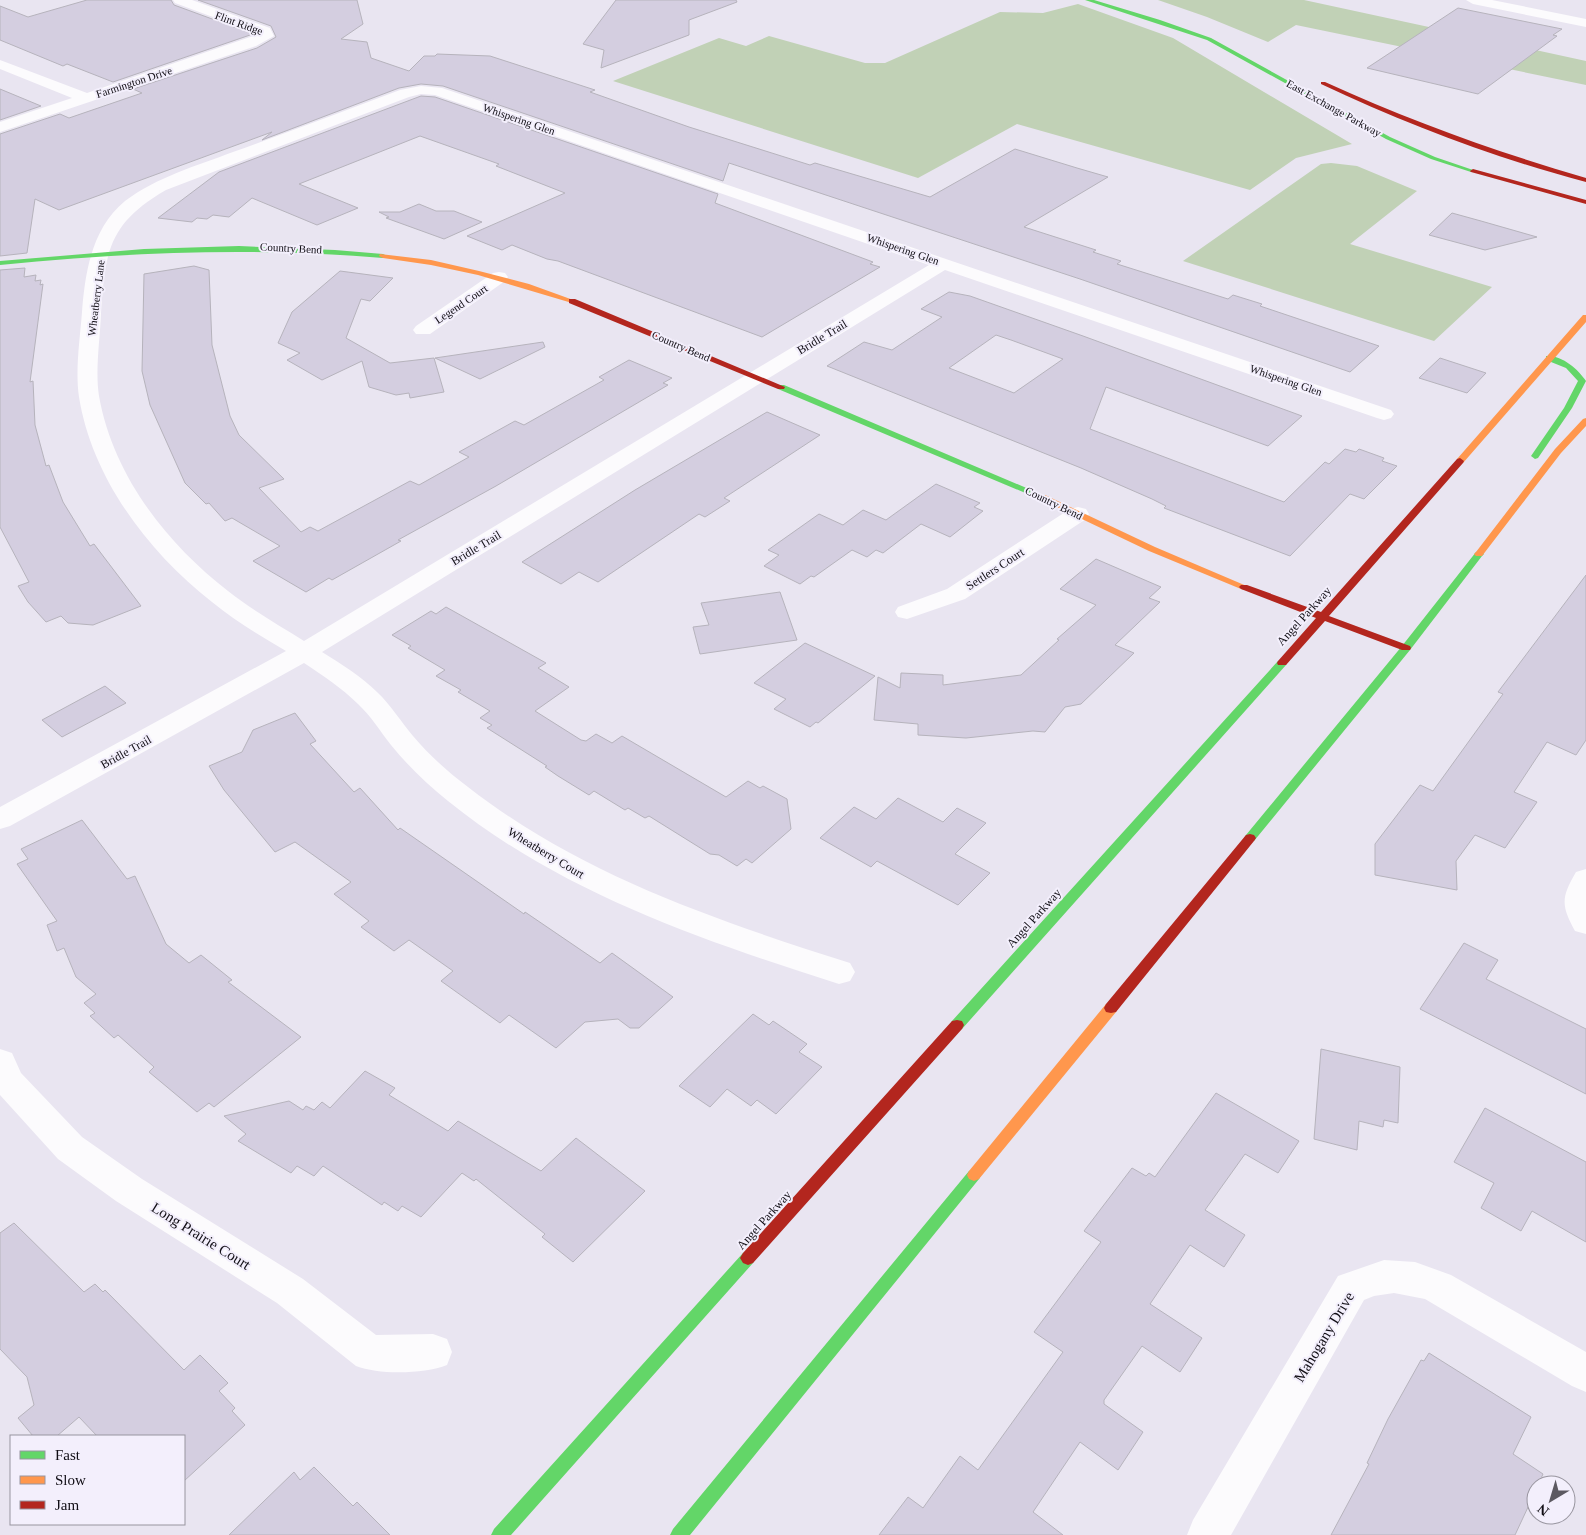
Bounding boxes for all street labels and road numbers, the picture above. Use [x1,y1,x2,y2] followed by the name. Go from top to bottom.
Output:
[214,9,265,37] street label: Flint Ridge
[95,64,174,100] street label: Farmington Drive
[1285,77,1384,139] street label: East Exchange Parkway
[481,101,557,137] street label: Whispering Glen
[865,231,941,267] street label: Whispering Glen
[260,240,323,256] street label: Country Bend
[85,259,107,337] street label: Wheatberry Lane
[432,282,490,326] street label: Legend Court
[795,316,850,357] street label: Bridle Trail
[650,328,712,364] street label: Country Bend
[1248,362,1324,398] street label: Whispering Glen
[1023,484,1085,522] street label: Country Bend
[449,527,504,568] street label: Bridle Trail
[963,545,1027,593] street label: Settlers Court
[1274,584,1334,648] street label: Angel Parkway
[98,732,154,772] street label: Bridle Trail
[505,825,587,882] street label: Wheatberry Court
[1004,886,1064,950] street label: Angel Parkway
[734,1188,794,1252] street label: Angel Parkway
[149,1199,254,1273] street label: Long Prairie Court
[1291,1289,1357,1385] street label: Mahogany Drive

